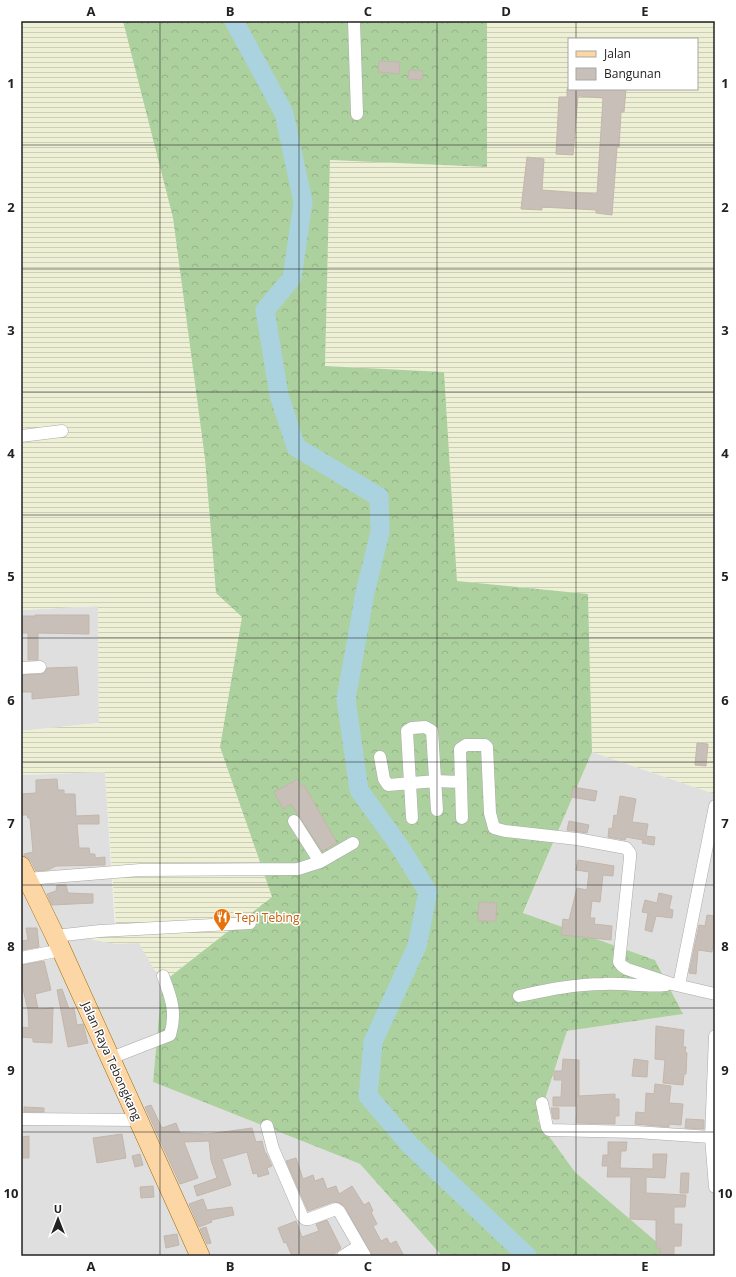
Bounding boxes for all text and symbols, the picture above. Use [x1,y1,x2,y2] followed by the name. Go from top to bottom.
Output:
[87,2,96,20] text: A
[226,2,235,20] text: B
[364,2,372,20] text: C
[501,2,511,20] text: D
[641,2,649,20] text: E
[568,38,698,90] legend
[603,45,631,62] text: Jalan
[604,65,661,82] text: Bangunan
[7,74,15,92] text: 1
[721,74,729,92] text: 1
[7,198,15,216] text: 2
[721,198,729,216] text: 2
[7,321,15,339] text: 3
[721,321,729,339] text: 3
[7,444,15,462] text: 4
[721,444,729,462] text: 4
[7,567,15,585] text: 5
[721,567,729,585] text: 5
[7,691,15,709] text: 6
[721,691,729,709] text: 6
[7,814,15,832] text: 7
[721,814,729,832] text: 7
[212,907,232,932] restaurant icon: Tepi Tebing
[235,909,300,926] place label: Tepi Tebing
[7,937,15,955] text: 8
[721,937,729,955] text: 8
[78,998,146,1124] street label: Jalan Raya Tebongkang
[7,1061,15,1079] text: 9
[721,1061,729,1079] text: 9
[4,1184,18,1202] text: 10
[718,1184,732,1202] text: 10
[38,1199,78,1239] north arrow
[54,1201,62,1216] text: U
[87,1257,96,1275] text: A
[226,1257,235,1275] text: B
[364,1257,372,1275] text: C
[501,1257,511,1275] text: D
[641,1257,649,1275] text: E

